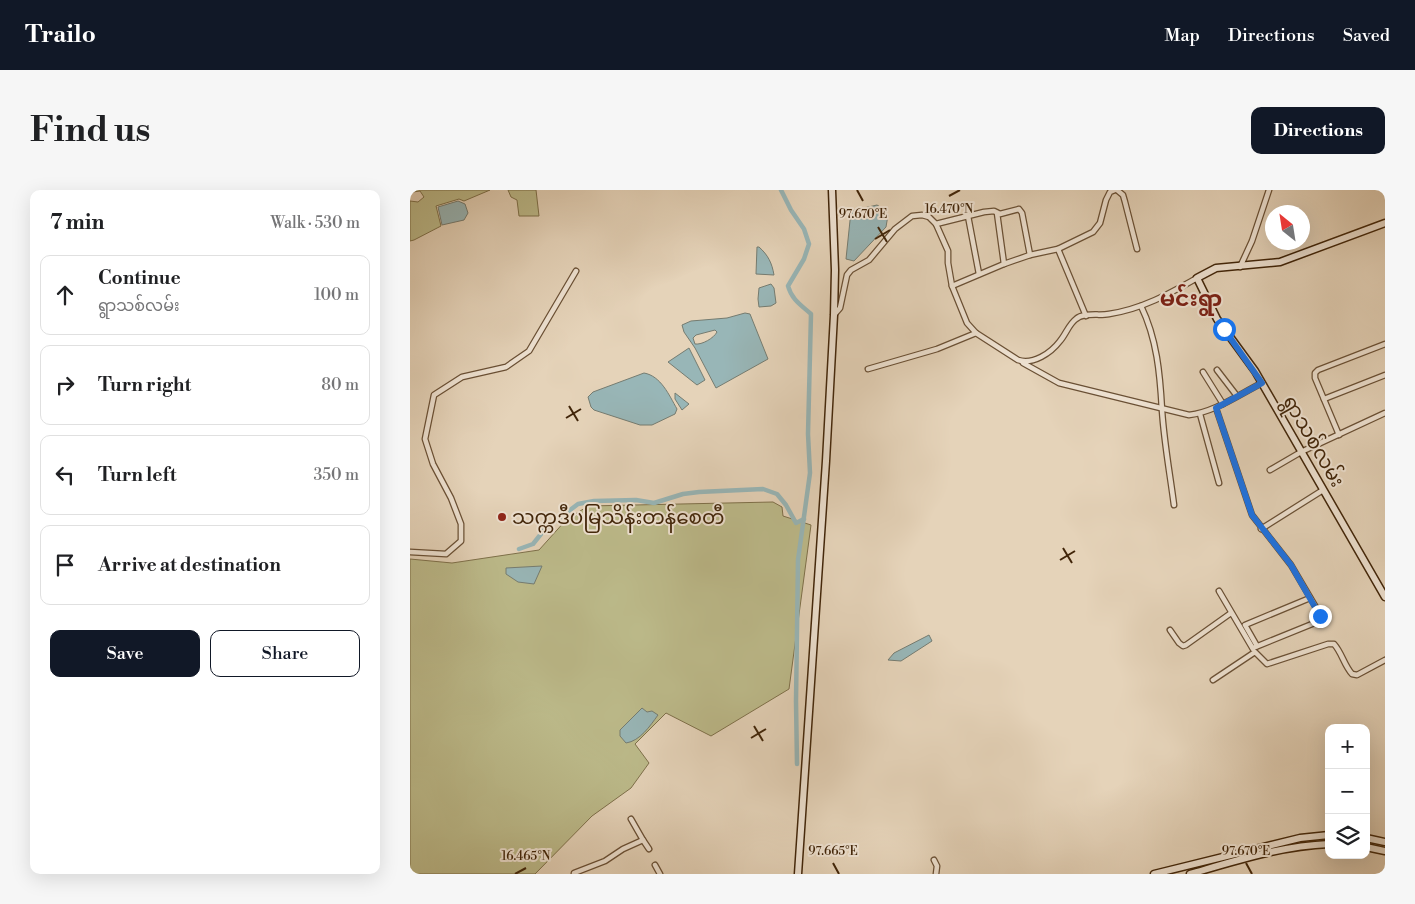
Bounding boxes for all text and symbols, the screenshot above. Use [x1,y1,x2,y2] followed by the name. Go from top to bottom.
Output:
[25,20,96,50] text: Trailo
[1164,24,1200,47] text: Map
[1228,24,1315,47] text: Directions
[1343,24,1390,47] text: Saved
[1251,107,1385,154] button: Directions
[30,109,150,152] text: Find us
[925,202,973,217] text: 16.470°N
[1265,205,1310,250] north arrow
[839,207,887,222] text: 97.670°E
[50,210,104,236] text: 7 min
[271,213,360,233] text: Walk · 530 m
[98,266,181,290] text: Continue
[51,281,79,309] icon: ahead
[1160,283,1222,316] district label: မင်းရွာ
[314,285,359,305] text: 100 m
[98,296,180,316] text: ရွာသစ်လမ်း
[1213,318,1236,341] route start
[51,371,79,399] icon: right
[98,373,191,397] text: Turn right
[321,375,359,395] text: 80 m
[1275,390,1352,493] street label: ရွာသစ်လမ်း
[51,461,79,489] icon: left
[98,463,177,487] text: Turn left
[313,465,359,485] text: 350 m
[512,503,725,533] place label: သက္ကဒီပမြသိန်းတန်စေတီ
[496,511,508,523] marker: သက္ကဒီပမြသိန်းတန်စေတီ
[51,551,79,579] icon: arrive
[98,553,281,577] text: Arrive at destination
[1309,605,1332,628] route end
[50,630,200,677] button: Save
[210,630,360,677] button: Share
[1325,724,1370,859] map controls
[1325,724,1370,769] button: +
[1325,769,1370,814] button: −
[1325,814,1370,859] button: layers
[808,844,858,859] text: 97.665°E
[1222,844,1270,859] text: 97.670°E
[501,849,551,864] text: 16.465°N

